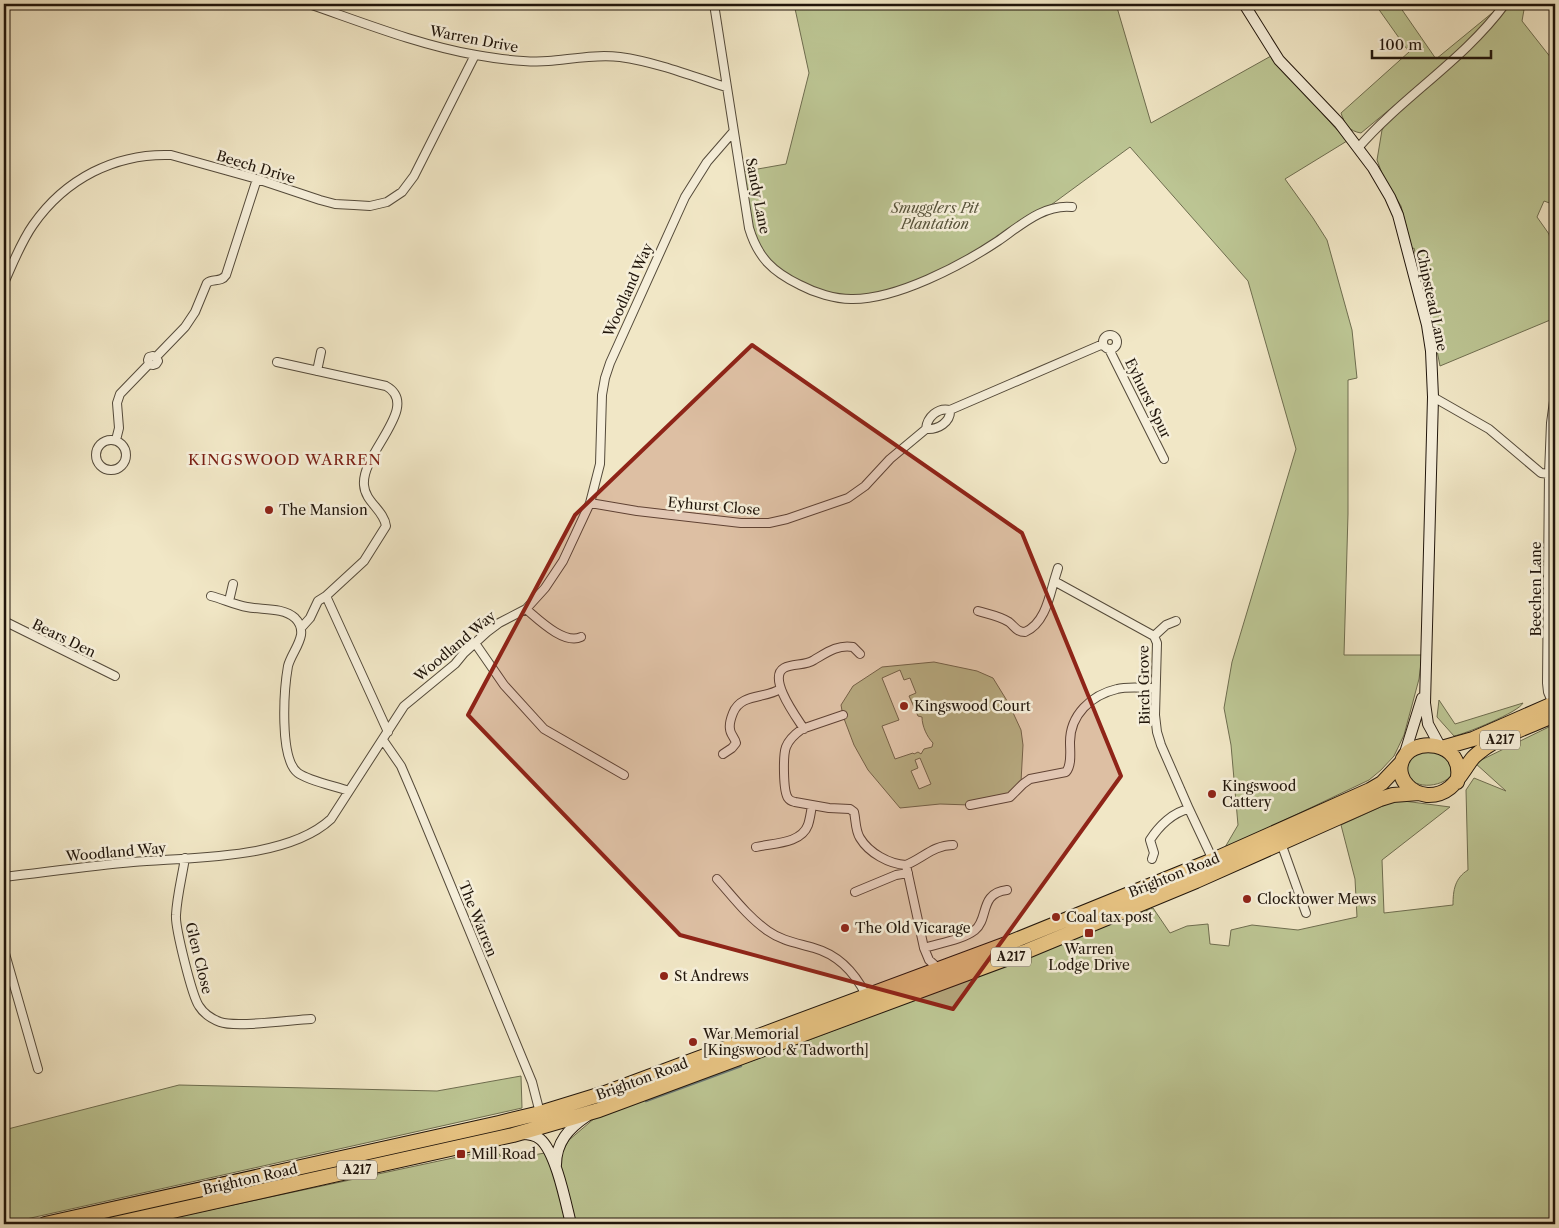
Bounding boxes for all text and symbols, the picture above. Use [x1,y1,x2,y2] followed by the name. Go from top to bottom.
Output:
[427,21,520,56] street label: Warren Drive
[1372,28,1490,60] scale bar
[1379,35,1422,54] text: 100 m
[214,146,298,188] street label: Beech Drive
[742,156,774,236] street label: Sandy Lane
[890,199,980,233] park label: Smugglers Pit Plantation
[599,240,657,341] street label: Woodland Way
[1412,247,1452,353] street label: Chipstead Lane
[1121,355,1175,441] street label: Eyhurst Spur
[188,450,382,469] district label: KINGSWOOD WARREN
[667,493,761,519] street label: Eyhurst Close
[279,501,368,519] place label: The Mansion
[263,504,275,516] marker: The Mansion
[1527,541,1545,637] street label: Beechen Lane
[410,607,500,686] street label: Woodland Way
[29,615,99,661] street label: Bears Den
[1134,645,1154,725] street label: Birch Grove
[914,697,1031,715] place label: Kingswood Court
[898,700,910,712] marker: Kingswood Court
[1480,730,1520,750] road number: A217
[1222,777,1297,811] place label: Kingswood Cattery
[1206,788,1218,800] marker: Kingswood Cattery
[64,839,167,865] street label: Woodland Way
[1126,848,1223,901] street label: Brighton Road
[455,879,501,960] street label: The Warren
[1257,890,1376,908] place label: Clocktower Mews
[1241,893,1253,905] marker: Clocktower Mews
[1066,908,1153,926] place label: Coal tax post
[1050,911,1062,923] marker: Coal tax post
[855,919,971,937] place label: The Old Vicarage
[181,920,217,996] street label: Glen Close
[839,922,851,934] marker: The Old Vicarage
[1083,927,1095,939] marker: Warren Lodge Drive
[1048,940,1130,974] place label: Warren Lodge Drive
[991,948,1031,966] road number: A217
[674,967,749,985] place label: St Andrews
[658,970,670,982] marker: St Andrews
[702,1025,869,1059] place label: War Memorial [Kingswood & Tadworth]
[687,1036,699,1048] marker: War Memorial [Kingswood & Tadworth]
[593,1054,691,1104] street label: Brighton Road
[471,1145,537,1163] place label: Mill Road
[455,1148,467,1160] marker: Mill Road
[201,1159,300,1199] street label: Brighton Road
[337,1160,377,1180] road number: A217

